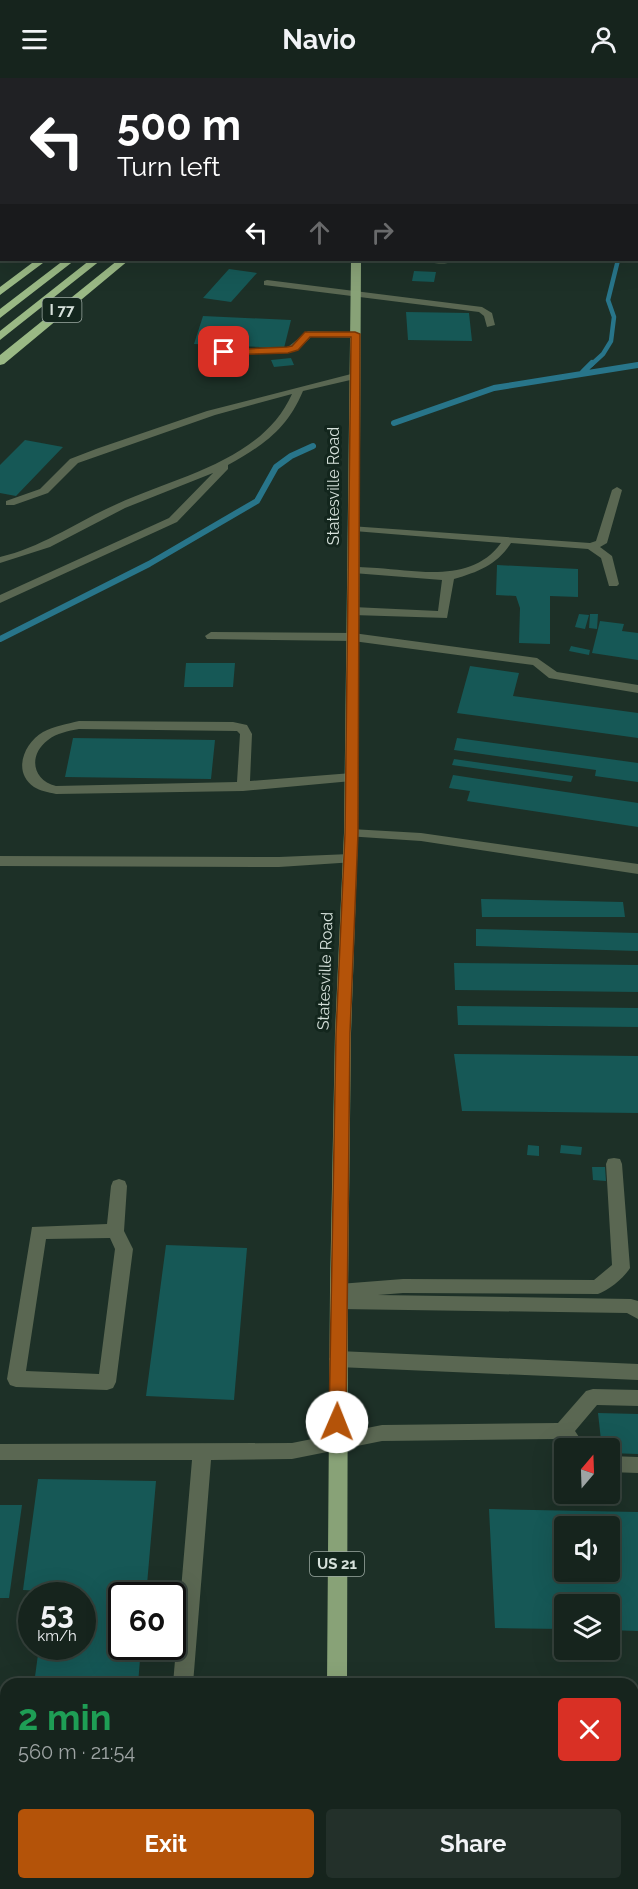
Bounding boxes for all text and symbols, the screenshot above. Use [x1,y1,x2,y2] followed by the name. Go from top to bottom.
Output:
[18,23,51,56] icon: menu
[587,23,620,56] icon: person
[282,24,356,55] text: Navio
[117,101,241,150] text: 500 m
[18,102,96,180] icon: left
[117,151,220,182] text: Turn left
[240,216,273,249] icon: left
[303,216,336,249] icon: ahead
[366,216,399,249] icon: right
[42,298,82,322] road number: I 77
[198,326,249,377] pin
[207,335,240,368] icon: arrive
[324,427,343,545] street label: Statesville Road
[313,911,337,1030] street label: Statesville Road
[305,1390,369,1454] position arrow
[554,1438,620,1504] north arrow
[554,1438,620,1660] map controls
[554,1516,620,1582] button: sound
[310,1552,364,1576] road number: US 21
[108,1582,186,1660] speed limit sign: 60
[554,1594,620,1660] button: layers
[40,1596,74,1631] text: 53
[37,1627,77,1645] text: km/h
[18,1696,111,1738] text: 2 min
[558,1698,621,1761] button: close
[18,1740,135,1764] text: 560 m · 21:54
[18,1809,314,1878] button: Exit
[326,1809,621,1878] button: Share

